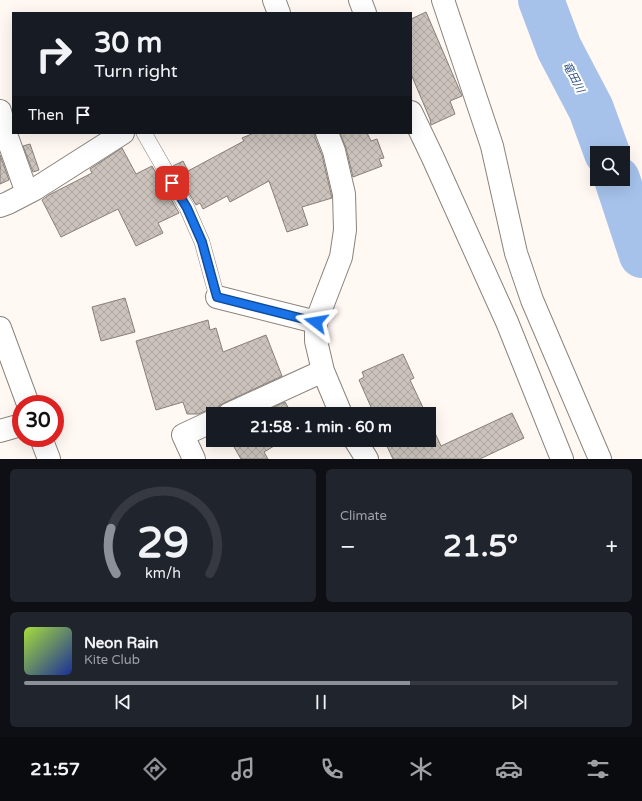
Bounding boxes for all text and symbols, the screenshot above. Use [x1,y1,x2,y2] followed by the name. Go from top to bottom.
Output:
[94,26,162,60] text: 30 m
[28,28,80,80] icon: right
[94,60,178,82] text: Turn right
[560,60,588,96] water label: 竜田川
[72,104,94,126] icon: arrive
[28,106,64,124] text: Then
[590,146,630,186] map controls
[590,146,630,186] button: search
[155,166,189,200] pin
[161,172,183,194] icon: arrive
[295,301,337,343] position arrow
[12,395,64,447] speed limit sign: 30
[250,418,392,436] text: 21:58 · 1 min · 60 m
[340,508,387,524] text: Climate
[137,518,189,568] text: 29
[443,528,518,565] text: 21.5°
[340,534,356,560] text: −
[606,534,618,560] text: +
[145,564,181,581] text: km/h
[84,634,158,652] text: Neon Rain
[84,652,140,668] text: Kite Club
[112,691,134,713] icon: previous
[310,691,332,713] icon: pause
[508,691,530,713] icon: next
[141,755,169,783] icon: directions
[229,755,257,783] icon: music
[318,755,346,783] icon: phone
[407,755,435,783] icon: climate
[495,755,523,783] icon: car
[584,755,612,783] icon: filters
[30,758,80,780] text: 21:57

